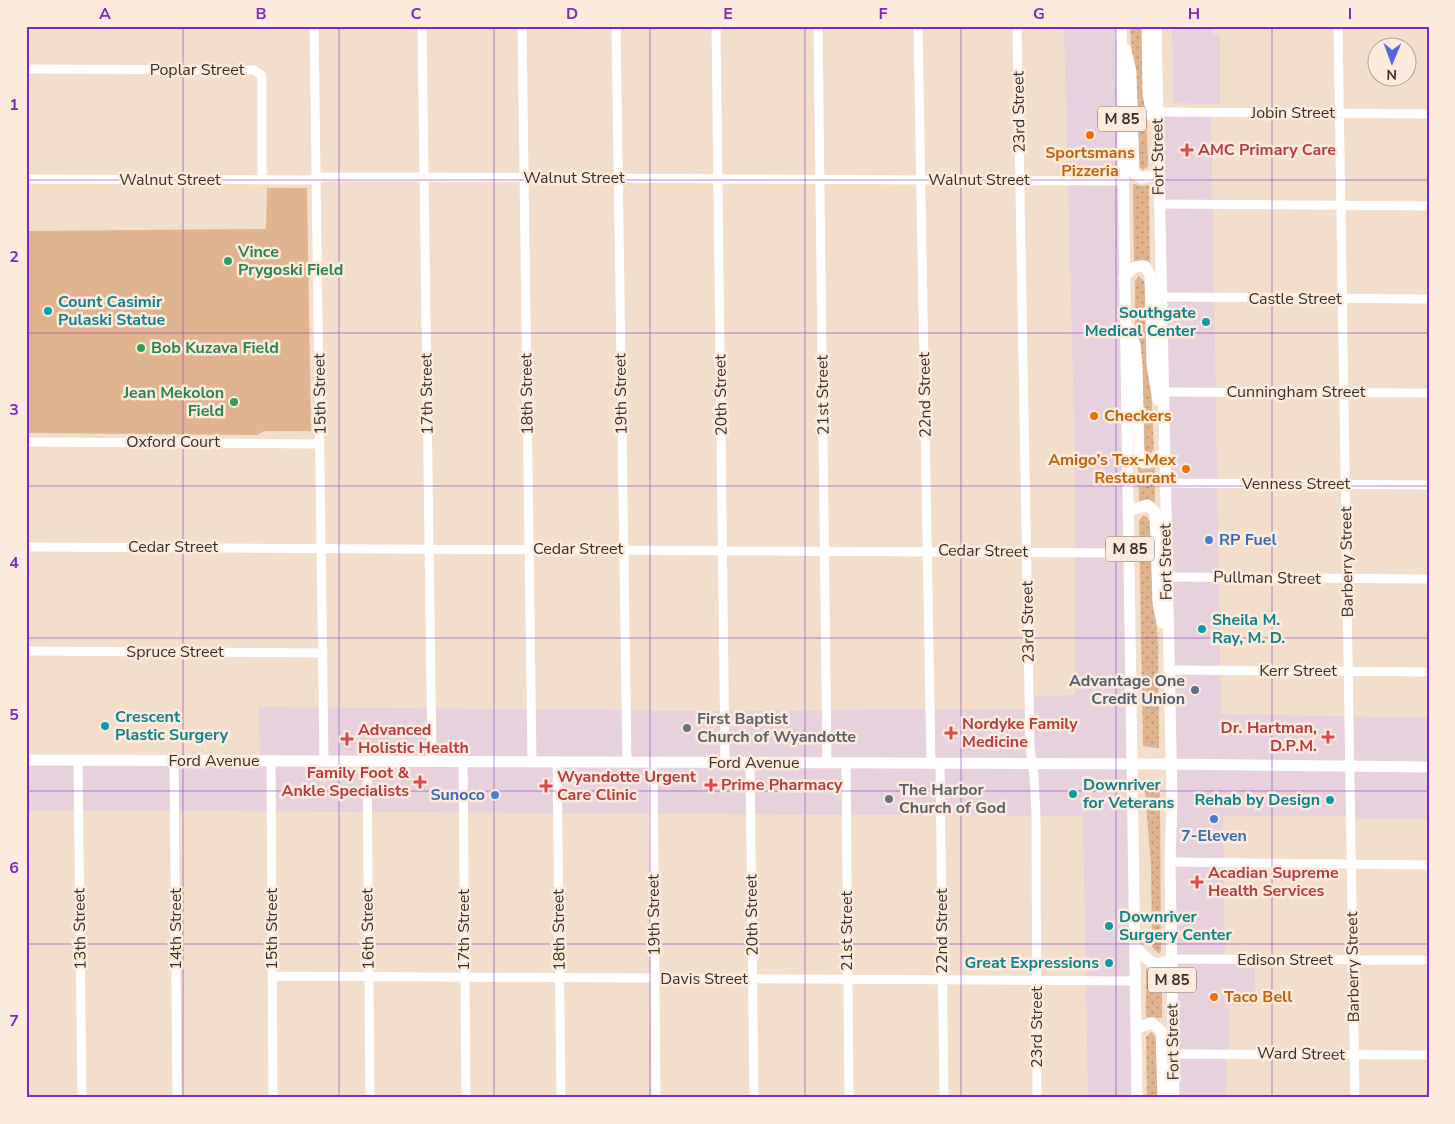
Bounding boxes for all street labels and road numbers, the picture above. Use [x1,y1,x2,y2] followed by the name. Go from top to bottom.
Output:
[150,59,245,81] street label: Poplar Street
[1007,70,1031,153] street label: 23rd Street
[1250,102,1335,124] street label: Jobin Street
[1098,106,1146,132] road number: M 85
[1146,118,1170,196] street label: Fort Street
[523,167,625,189] street label: Walnut Street
[119,169,221,191] street label: Walnut Street
[928,169,1030,191] street label: Walnut Street
[1248,288,1342,310] street label: Castle Street
[913,352,937,438] street label: 22nd Street
[308,353,332,435] street label: 15th Street
[415,353,439,435] street label: 17th Street
[515,353,539,435] street label: 18th Street
[609,353,633,435] street label: 19th Street
[709,354,733,436] street label: 20th Street
[811,354,835,435] street label: 21st Street
[1227,381,1366,403] street label: Cunningham Street
[126,431,220,453] street label: Oxford Court
[1241,473,1351,495] street label: Venness Street
[1335,506,1359,618] street label: Barberry Street
[1154,523,1178,601] street label: Fort Street
[128,536,218,558] street label: Cedar Street
[1106,536,1154,562] road number: M 85
[533,538,623,560] street label: Cedar Street
[938,539,1029,563] street label: Cedar Street
[1213,566,1321,590] street label: Pullman Street
[1016,580,1040,663] street label: 23rd Street
[126,641,224,663] street label: Spruce Street
[1259,660,1337,682] street label: Kerr Street
[169,750,259,772] street label: Ford Avenue
[709,752,799,774] street label: Ford Avenue
[642,874,666,956] street label: 19th Street
[740,874,764,956] street label: 20th Street
[68,888,92,970] street label: 13th Street
[165,888,187,970] street label: 14th Street
[261,888,283,970] street label: 15th Street
[356,888,380,970] street label: 16th Street
[931,888,953,974] street label: 22nd Street
[453,889,475,971] street label: 17th Street
[547,889,571,971] street label: 18th Street
[836,891,858,971] street label: 21st Street
[1341,911,1365,1023] street label: Barberry Street
[1237,949,1333,971] street label: Edison Street
[660,968,748,990] street label: Davis Street
[1148,968,1196,992] road number: M 85
[1026,986,1048,1068] street label: 23rd Street
[1161,1003,1185,1081] street label: Fort Street
[1257,1042,1346,1066] street label: Ward Street

